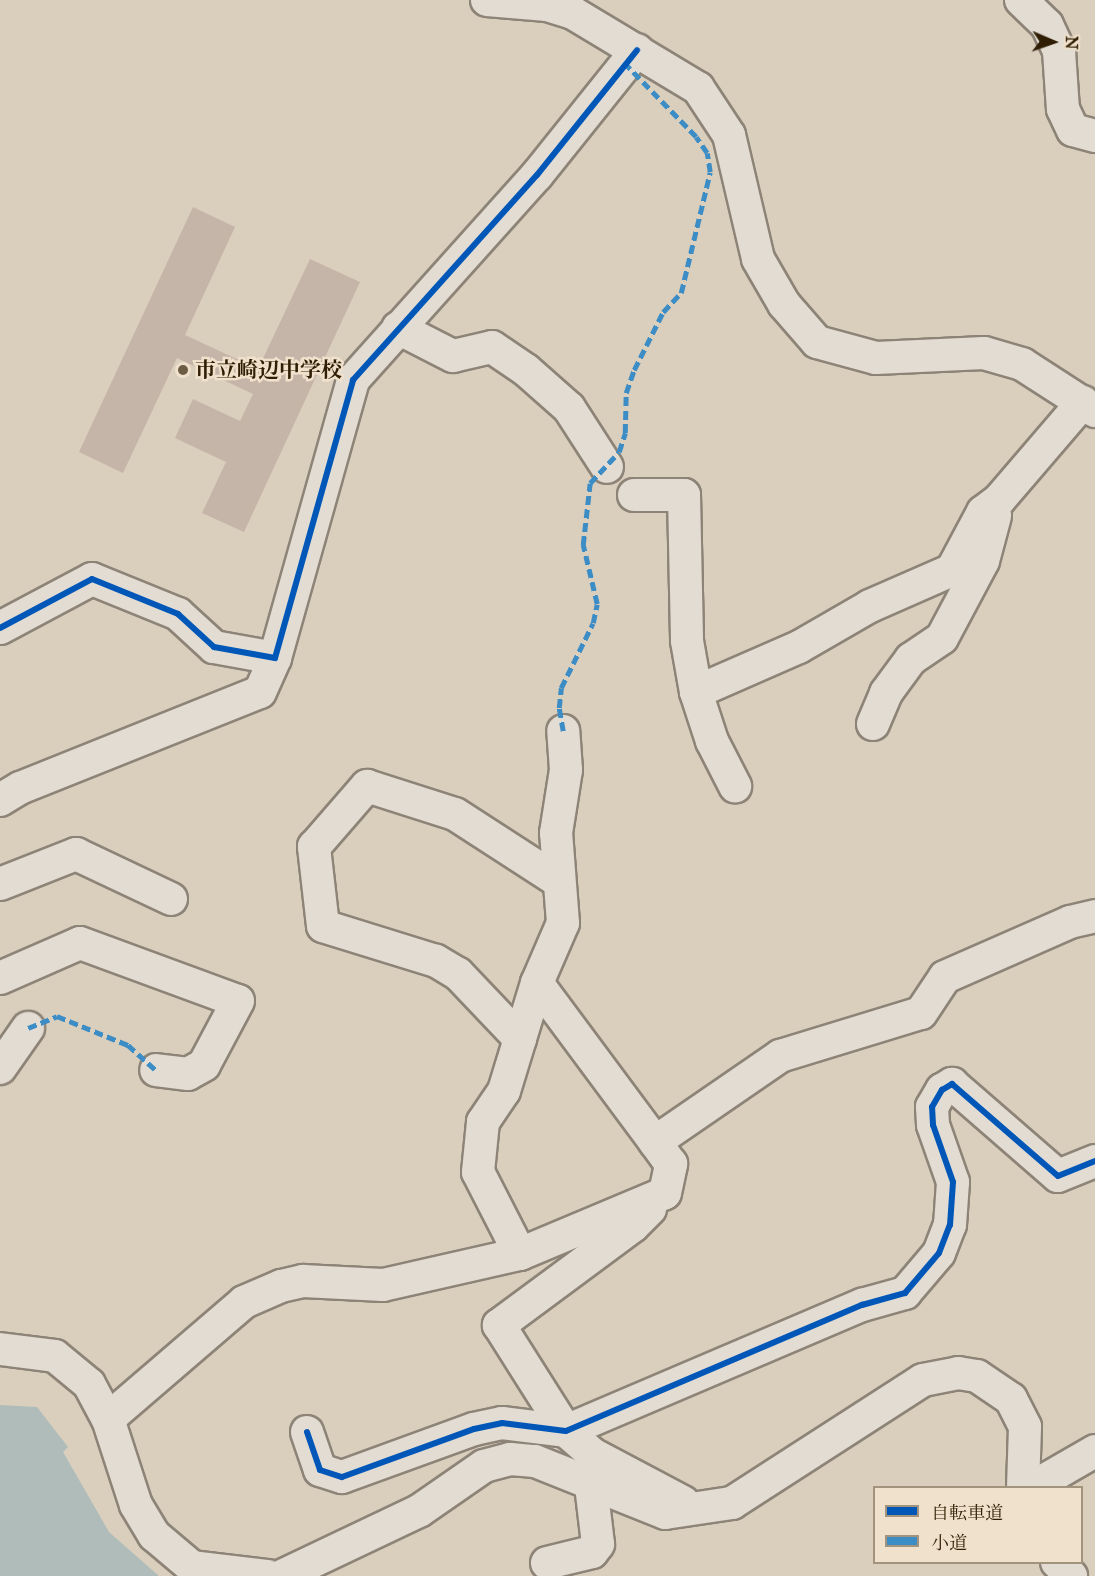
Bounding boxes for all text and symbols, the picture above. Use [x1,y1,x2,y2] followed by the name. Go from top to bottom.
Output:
[1023,12,1083,72] north arrow
[1062,36,1081,50] text: N
[195,357,342,383] place label: 市立崎辺中学校
[176,363,190,377] marker: 市立崎辺中学校
[873,1486,1083,1564] legend
[931,1502,1003,1524] text: 自転車道
[931,1532,967,1554] text: 小道

